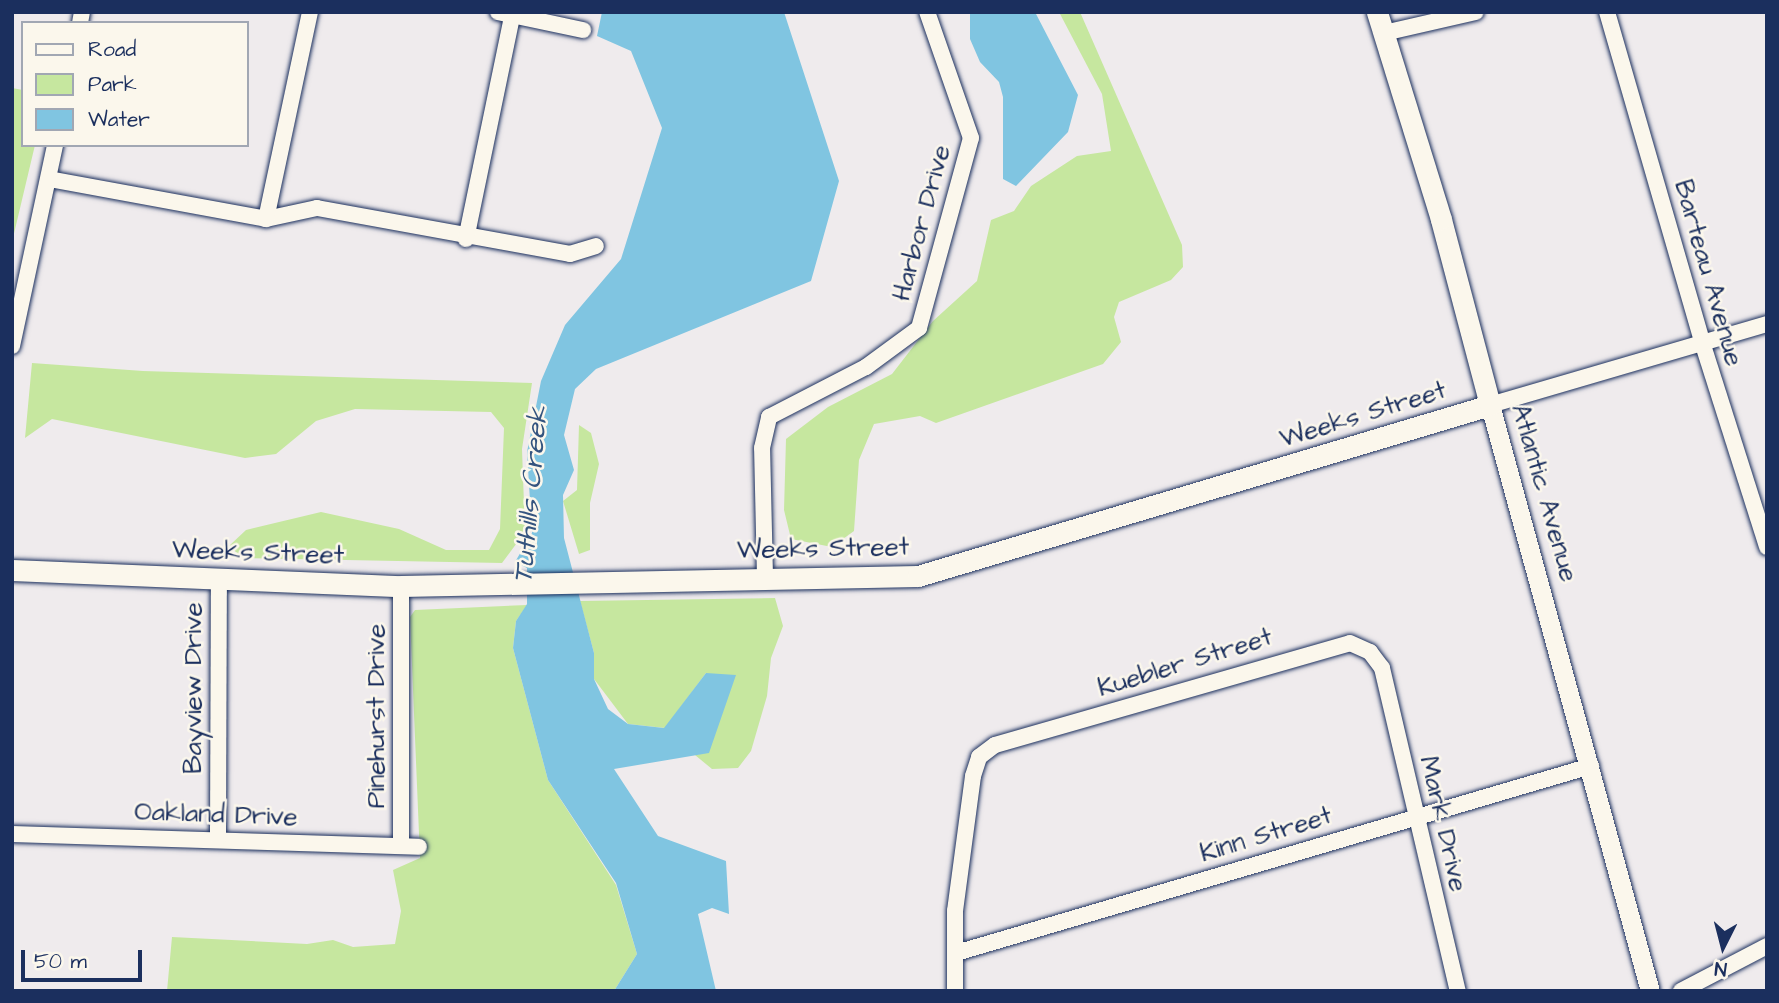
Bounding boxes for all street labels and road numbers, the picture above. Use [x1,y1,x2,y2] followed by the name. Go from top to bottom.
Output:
[886,142,958,304] street label: Harbor Drive
[1667,176,1749,370] street label: Barteau Avenue
[1276,375,1450,455] street label: Weeks Street
[1504,401,1584,585] street label: Atlantic Avenue
[737,532,909,566] street label: Weeks Street
[171,534,345,572] street label: Weeks Street
[178,602,210,774] street label: Bayview Drive
[1094,622,1276,704] street label: Kuebler Street
[361,624,393,808] street label: Pinehurst Drive
[1412,753,1474,895] street label: Mark Drive
[134,797,298,833] street label: Oakland Drive
[1196,800,1336,870] street label: Kinn Street

